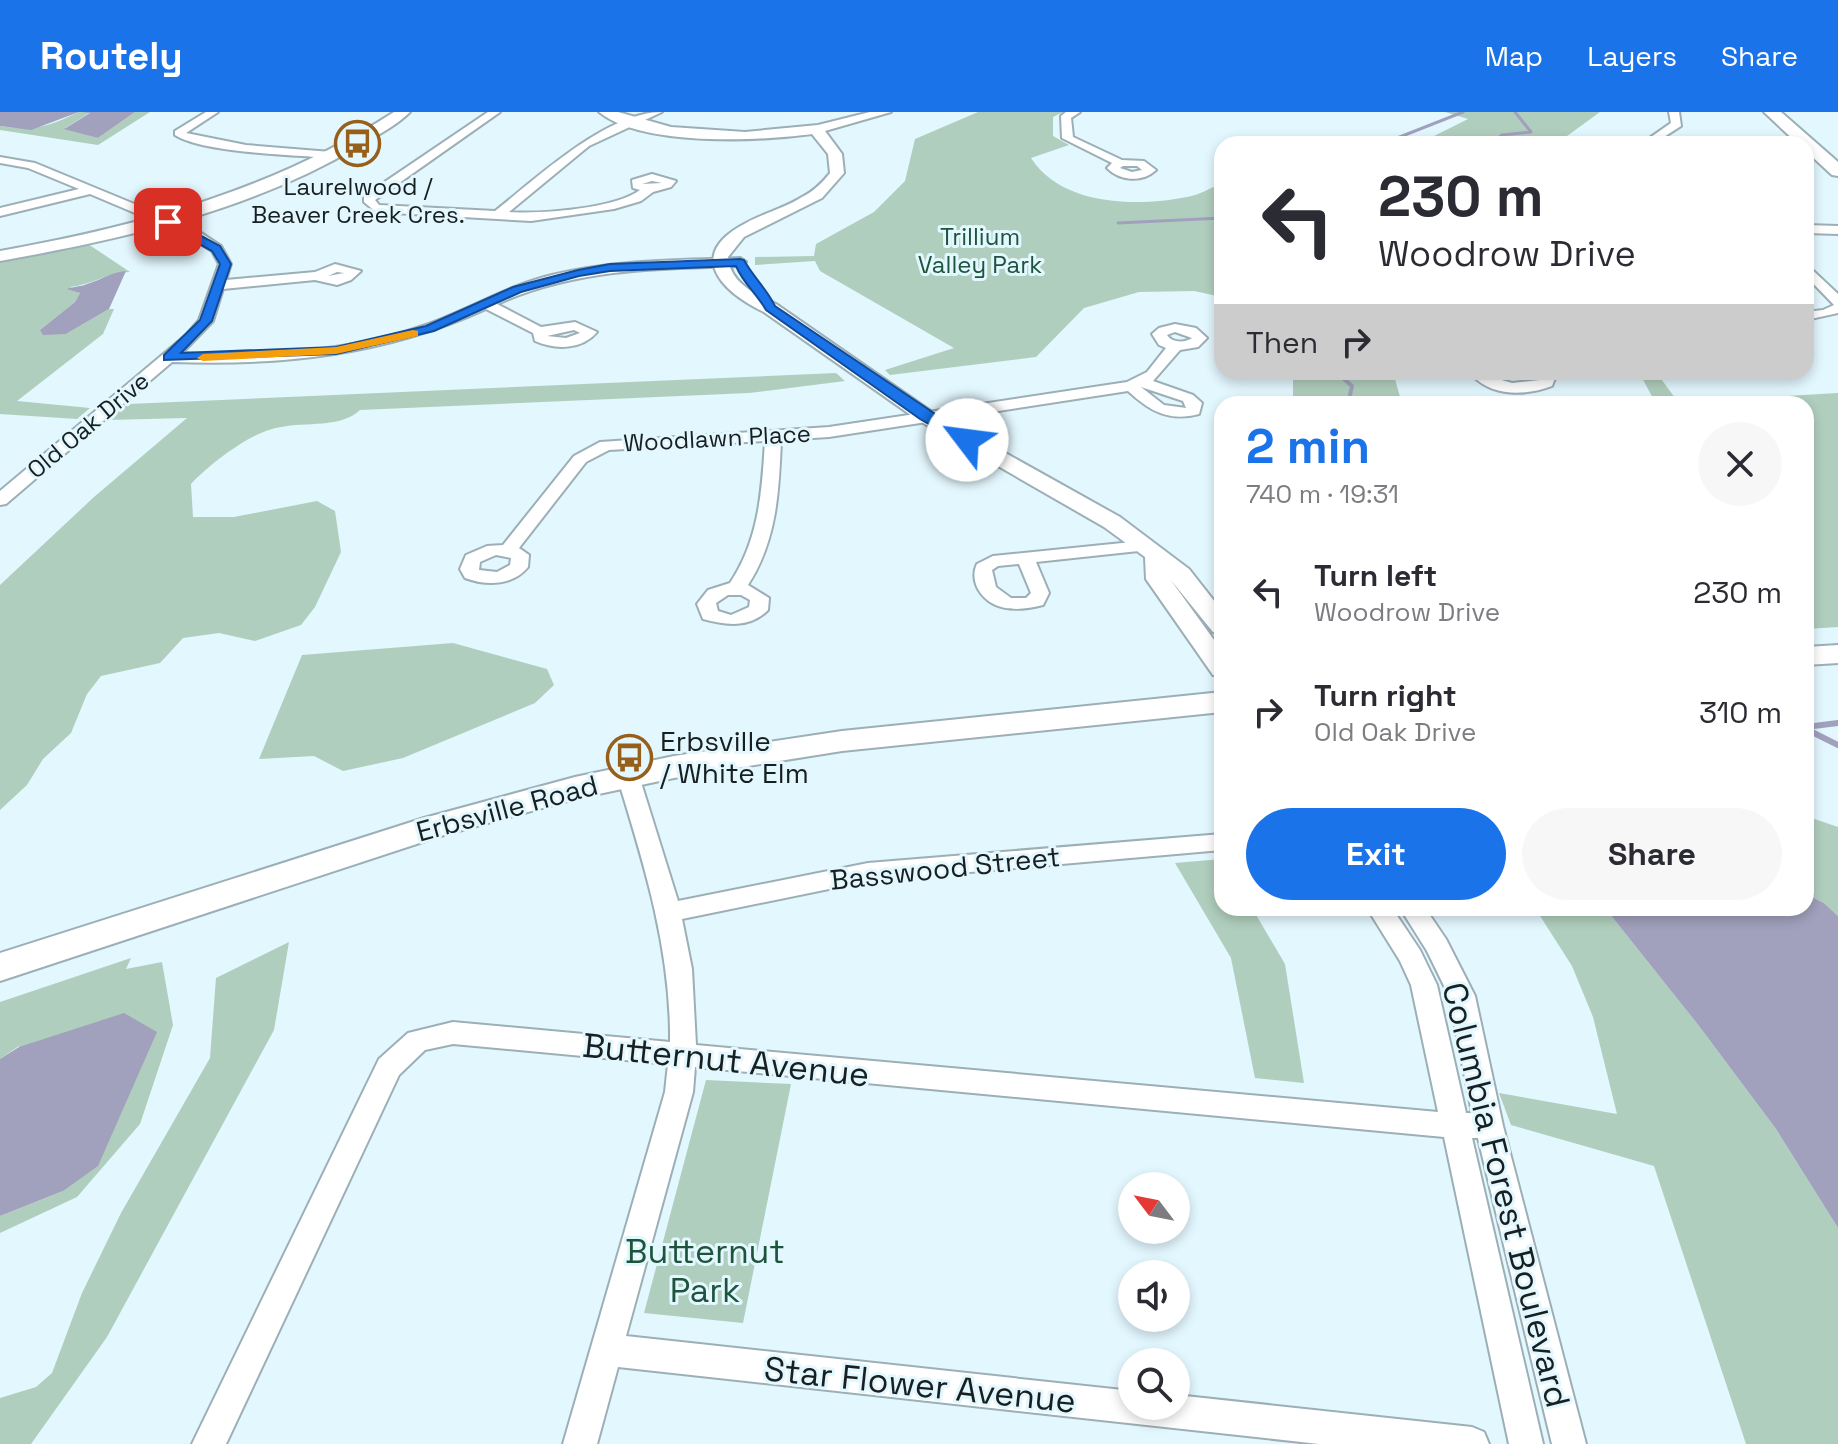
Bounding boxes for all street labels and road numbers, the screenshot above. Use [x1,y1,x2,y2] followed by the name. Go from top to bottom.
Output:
[21,365,155,485] street label: Old Oak Drive
[622,418,812,458] street label: Woodlawn Place
[412,766,602,850] street label: Erbsville Road
[828,838,1062,898] street label: Basswood Street
[1432,978,1580,1412] street label: Columbia Forest Boulevard
[580,1024,872,1096] street label: Butternut Avenue
[762,1347,1078,1423] street label: Star Flower Avenue

